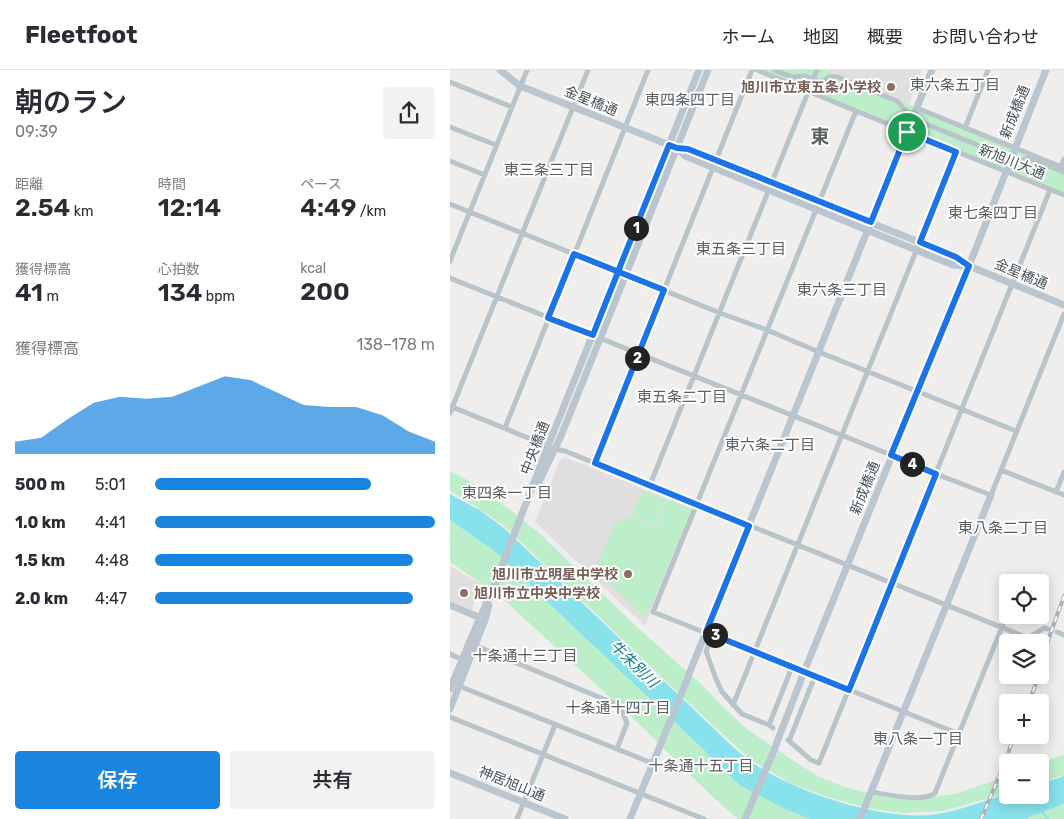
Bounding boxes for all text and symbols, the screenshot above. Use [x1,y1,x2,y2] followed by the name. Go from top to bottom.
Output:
[25,21,137,49] text: Fleetfoot
[722,26,775,48] text: ホーム
[803,26,839,48] text: 地図
[867,26,903,48] text: 概要
[931,26,1039,48] text: お問い合わせ
[910,76,1000,94] district label: 東六条五丁目
[741,79,881,96] place label: 旭川市立東五条小学校
[885,81,897,93] marker: 旭川市立東五条小学校
[562,83,620,119] street label: 金星橋通
[997,83,1033,141] street label: 新成橋通
[15,86,127,119] text: 朝のラン
[383,87,435,139] button: share
[645,91,735,109] district label: 東四条四丁目
[886,111,928,153] pin
[893,118,921,146] icon: arrive
[15,122,58,141] text: 09:39
[810,125,830,148] district label: 東
[976,141,1048,183] street label: 新旭川大通
[504,161,594,179] district label: 東三条三丁目
[15,176,43,193] text: 距離
[158,176,186,193] text: 時間
[300,176,342,193] text: ペース
[15,193,70,222] text: 2.54
[158,193,221,222] text: 12:14
[300,193,356,222] text: 4:49
[70,203,93,220] text: km
[356,203,386,220] text: /km
[948,204,1038,222] district label: 東七条四丁目
[624,216,648,240] pin: 1
[633,220,640,237] text: 1
[696,240,786,258] district label: 東五条三丁目
[992,255,1050,293] street label: 金星橋通
[300,260,326,277] text: kcal
[15,261,71,278] text: 獲得標高
[158,261,200,278] text: 心拍数
[300,277,350,306] text: 200
[15,278,43,307] text: 41
[158,278,202,307] text: 134
[797,281,887,299] district label: 東六条三丁目
[43,288,59,305] text: m
[202,288,235,305] text: bpm
[356,335,435,354] text: 138–178 m
[15,339,79,358] text: 獲得標高
[624,346,650,370] pin: 2
[633,350,642,367] text: 2
[637,388,727,406] district label: 東五条二丁目
[517,419,553,477] street label: 中央橋通
[725,436,815,454] district label: 東六条二丁目
[900,452,924,476] pin: 4
[908,456,917,473] text: 4
[847,459,883,517] street label: 新成橋通
[15,475,65,494] text: 500 m
[95,475,126,494] text: 5:01
[462,484,552,502] district label: 東四条一丁目
[15,513,66,532] text: 1.0 km
[95,513,126,532] text: 4:41
[958,519,1048,537] district label: 東八条二丁目
[15,551,65,570] text: 1.5 km
[95,551,129,570] text: 4:48
[492,566,618,583] place label: 旭川市立明星中学校
[622,568,634,580] marker: 旭川市立明星中学校
[999,574,1049,804] map controls
[999,574,1049,624] button: locate
[474,585,600,602] place label: 旭川市立中央中学校
[458,587,470,599] marker: 旭川市立中央中学校
[15,589,68,608] text: 2.0 km
[95,589,127,608] text: 4:47
[702,622,728,648] pin: 3
[711,627,720,644] text: 3
[999,634,1049,684] button: layers
[606,637,663,693] water label: 牛朱別川
[472,647,578,665] district label: 十条通十三丁目
[999,694,1049,744] button: +
[565,699,671,717] district label: 十条通十四丁目
[873,730,963,748] district label: 東八条一丁目
[15,751,220,809] button: 保存
[230,751,435,809] button: 共有
[999,754,1049,804] button: −
[648,757,754,775] district label: 十条通十五丁目
[476,763,548,805] street label: 神居旭山通

